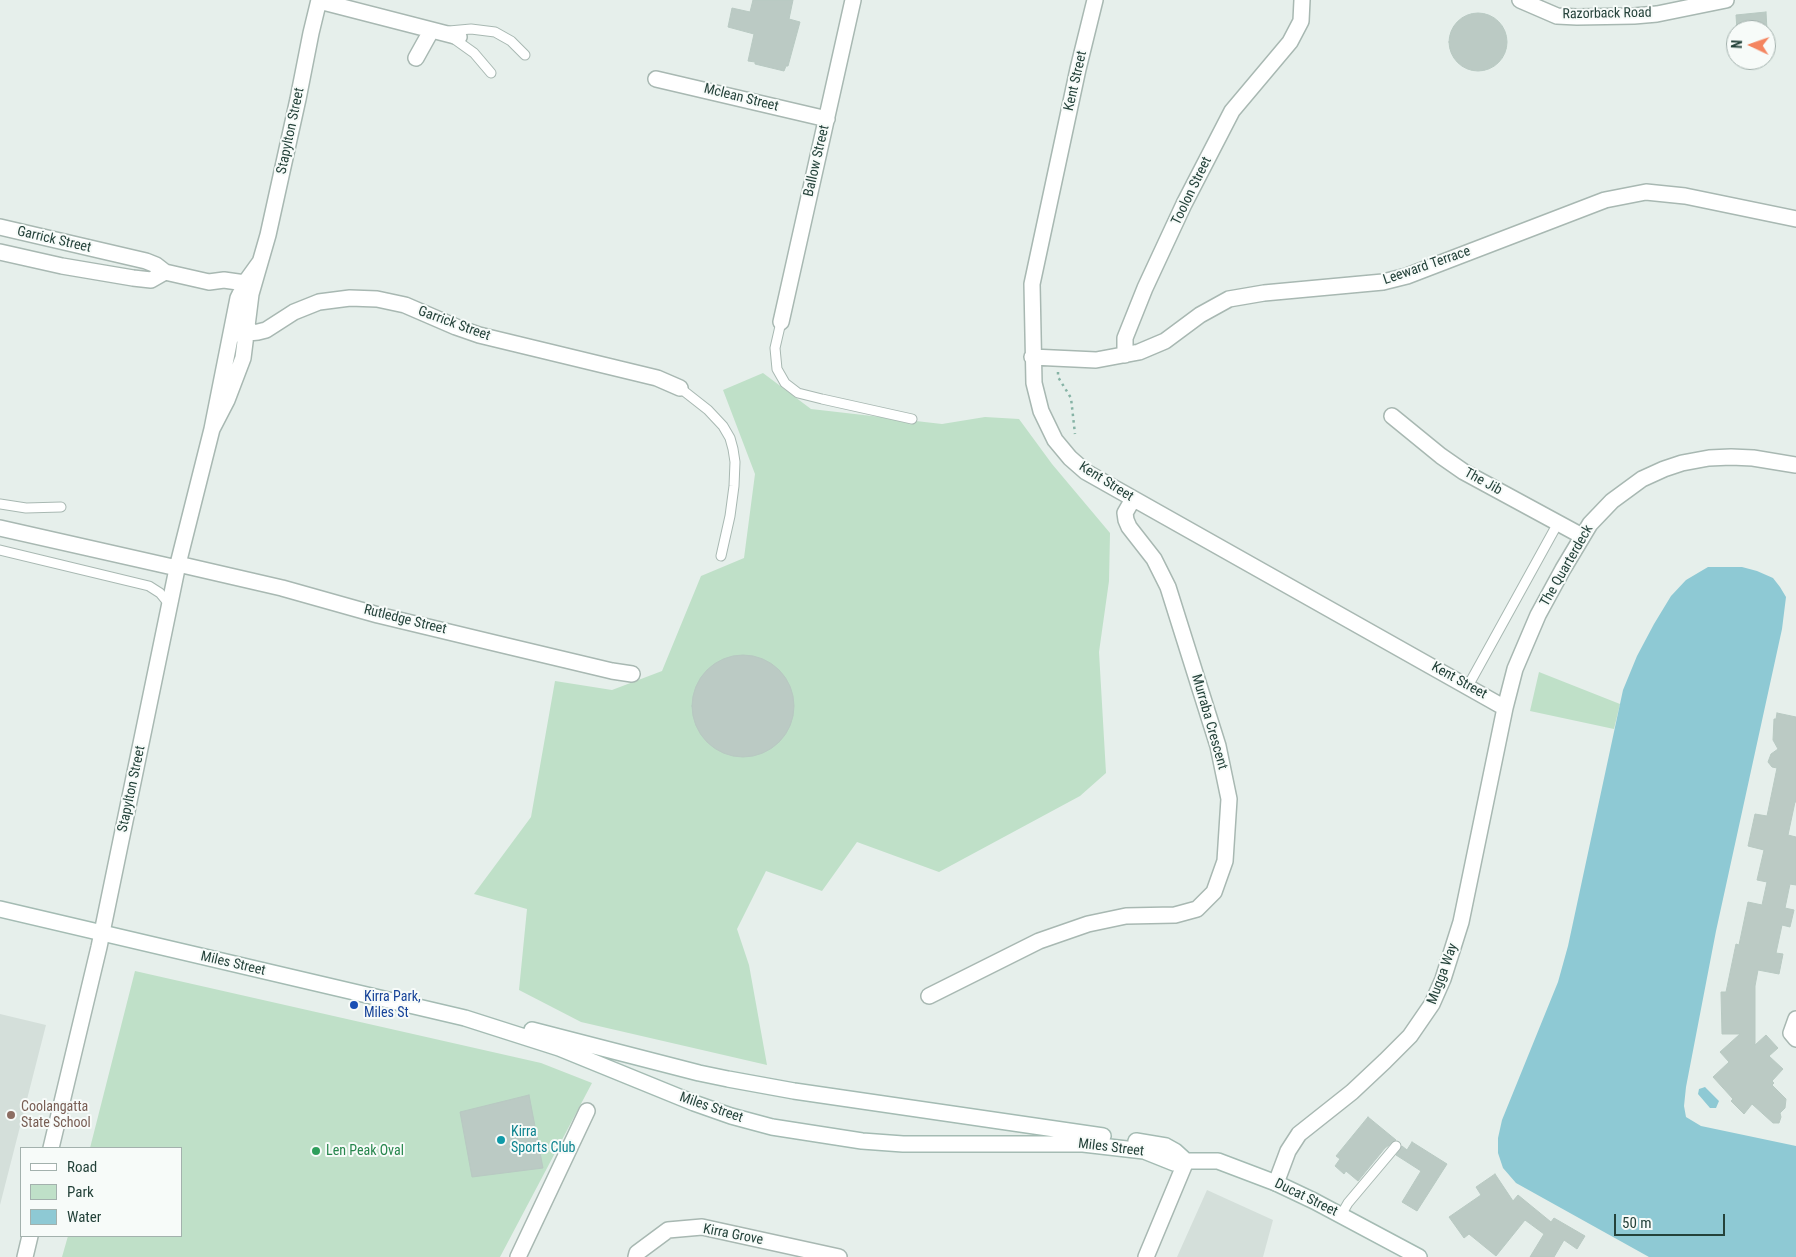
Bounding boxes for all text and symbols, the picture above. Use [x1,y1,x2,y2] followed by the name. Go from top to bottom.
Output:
[1562,5,1652,23] street label: Razorback Road
[1726,20,1776,70] north arrow
[1729,40,1745,49] text: N
[1061,49,1091,113] street label: Kent Street
[702,81,780,115] street label: Mclean Street
[274,86,308,176] street label: Stapylton Street
[801,124,833,198] street label: Ballow Street
[1168,154,1216,228] street label: Toolon Street
[15,223,93,257] street label: Garrick Street
[1381,243,1473,289] street label: Leeward Terrace
[416,303,492,345] street label: Garrick Street
[1076,459,1136,505] street label: Kent Street
[1461,465,1505,499] street label: The Jib
[1537,522,1597,610] street label: The Quarterdeck
[362,602,448,638] street label: Rutledge Street
[1428,659,1490,703] street label: Kent Street
[1187,673,1231,771] street label: Murraba Crescent
[115,744,149,834] street label: Stapylton Street
[1424,941,1462,1007] street label: Mugga Way
[199,948,267,980] street label: Miles Street
[364,989,421,1022] place label: Kirra Park, Miles St
[348,999,360,1011] marker: Kirra Park, Miles St
[677,1089,745,1127] street label: Miles Street
[21,1099,91,1132] place label: Coolangatta State School
[5,1109,17,1121] marker: Coolangatta State School
[511,1124,575,1156] place label: Kirra Sports Club
[495,1134,507,1146] marker: Kirra Sports Club
[1077,1136,1145,1160] street label: Miles Street
[326,1143,404,1159] place label: Len Peak Oval
[310,1145,322,1157] marker: Len Peak Oval
[20,1147,182,1237] legend
[67,1158,97,1176] text: Road
[1272,1176,1340,1220] street label: Ducat Street
[67,1183,94,1201] text: Park
[1616,1204,1727,1236] scale bar
[67,1208,101,1226] text: Water
[1622,1214,1652,1232] text: 50 m
[702,1221,764,1249] street label: Kirra Grove

